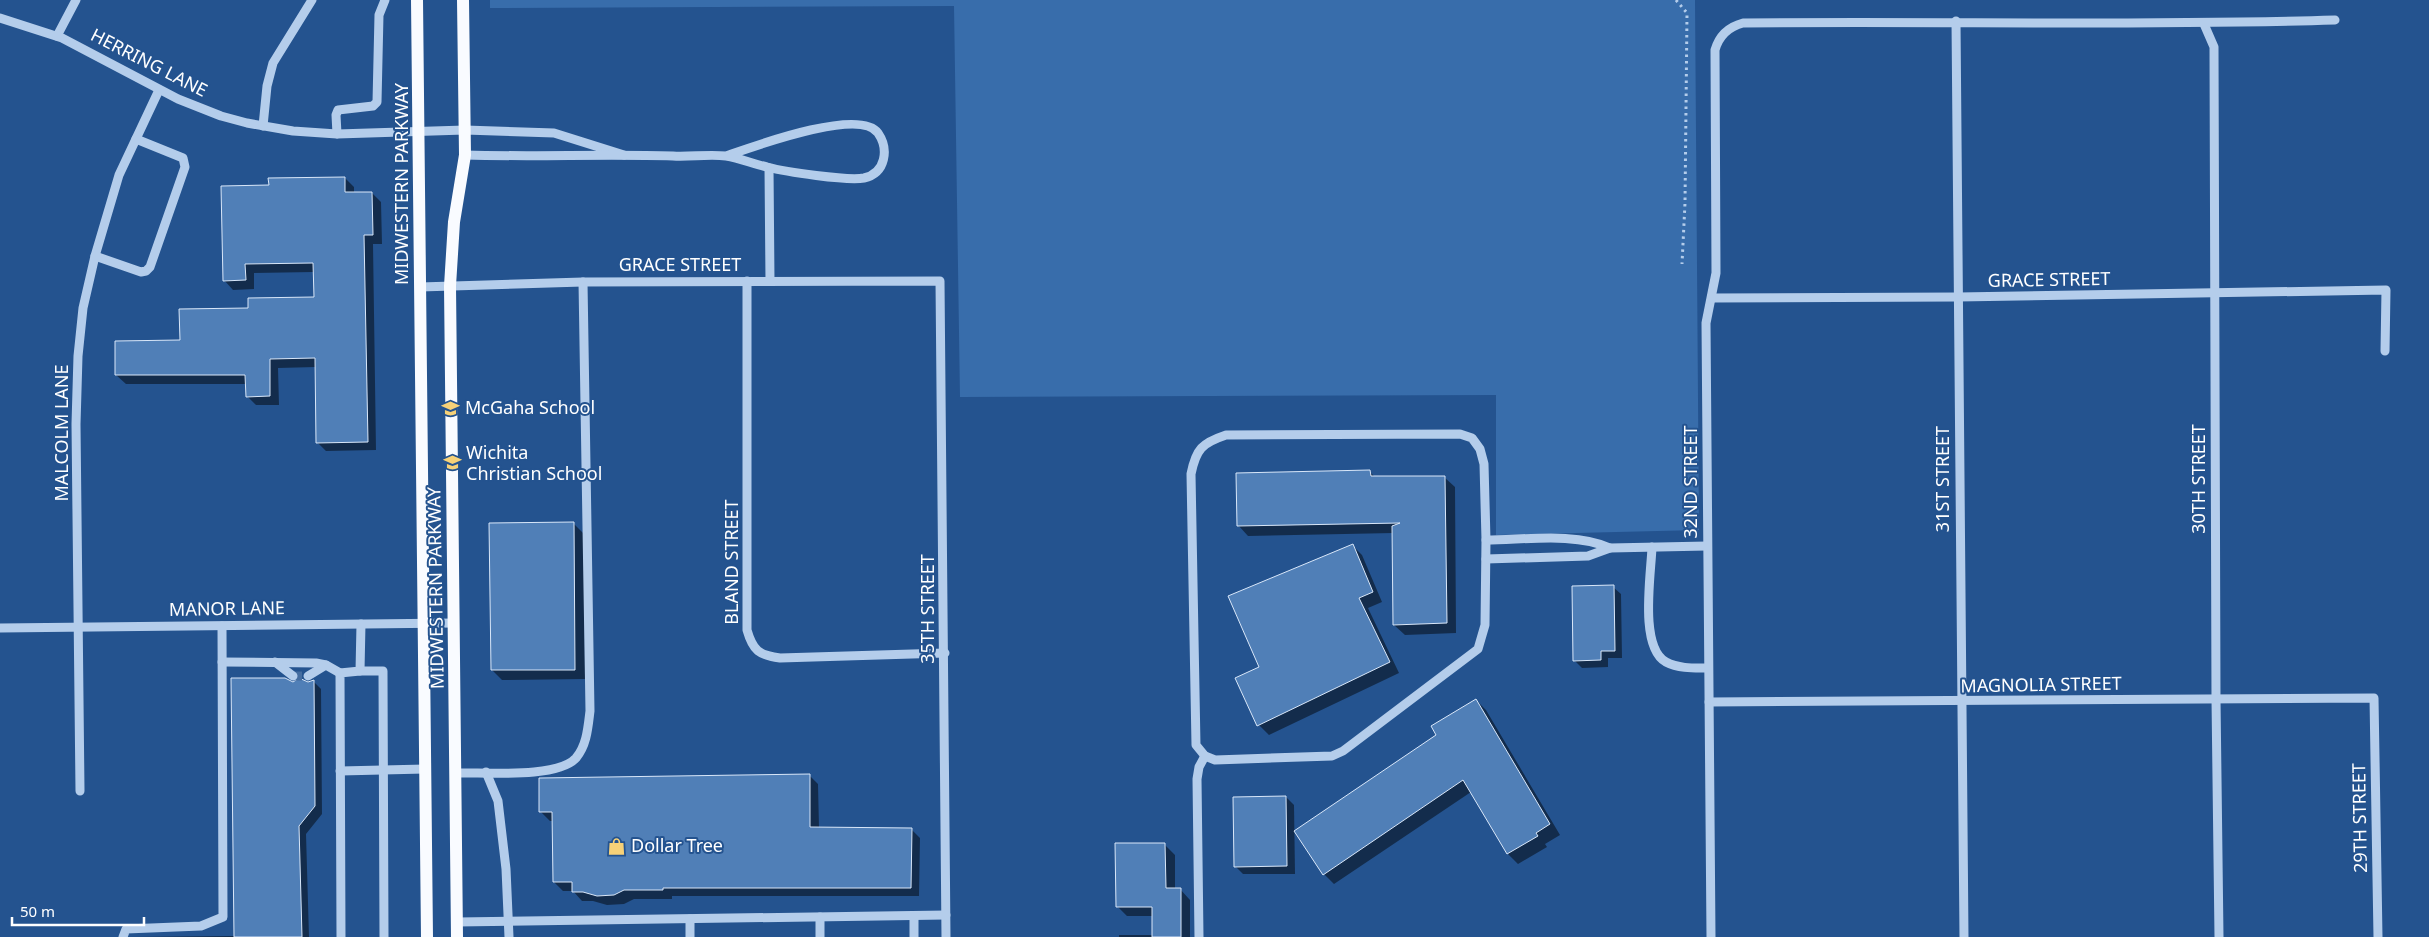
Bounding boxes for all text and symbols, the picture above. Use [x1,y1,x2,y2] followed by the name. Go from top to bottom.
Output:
[87,22,212,102] street label: HERRING LANE
[389,82,413,285] street label: MIDWESTERN PARKWAY
[619,252,741,276] street label: GRACE STREET
[1987,266,2110,292] street label: GRACE STREET
[49,364,73,502] street label: MALCOLM LANE
[465,395,595,419] place label: McGaha School
[441,398,461,418] school or university icon: McGaha School
[2186,424,2210,534] street label: 30TH STREET
[1678,425,1702,539] street label: 32ND STREET
[1930,426,1954,532] street label: 31ST STREET
[466,440,602,485] place label: Wichita Christian School
[442,453,462,473] school or university icon: Wichita Christian School
[421,486,449,689] street label: MIDWESTERN PARKWAY
[719,499,743,625] street label: BLAND STREET
[915,554,939,664] street label: 35TH STREET
[169,595,285,621] street label: MANOR LANE
[1960,671,2122,697] street label: MAGNOLIA STREET
[2346,763,2372,873] street label: 29TH STREET
[631,833,723,857] place label: Dollar Tree
[607,836,627,856] shop icon: Dollar Tree
[12,894,145,926] scale bar
[20,901,55,921] text: 50 m

